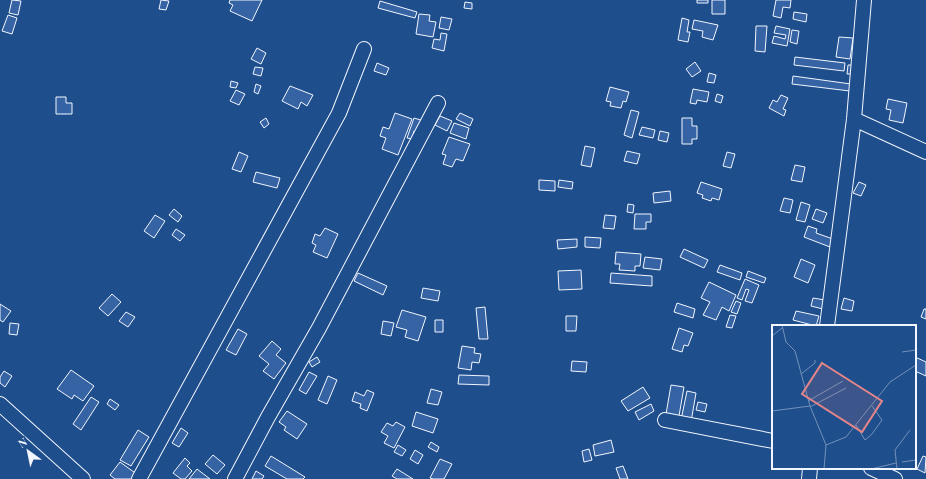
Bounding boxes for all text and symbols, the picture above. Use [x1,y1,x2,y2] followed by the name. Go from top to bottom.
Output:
[772,325,916,469] inset map
[8,431,48,471] north arrow
[15,434,30,451] text: N

